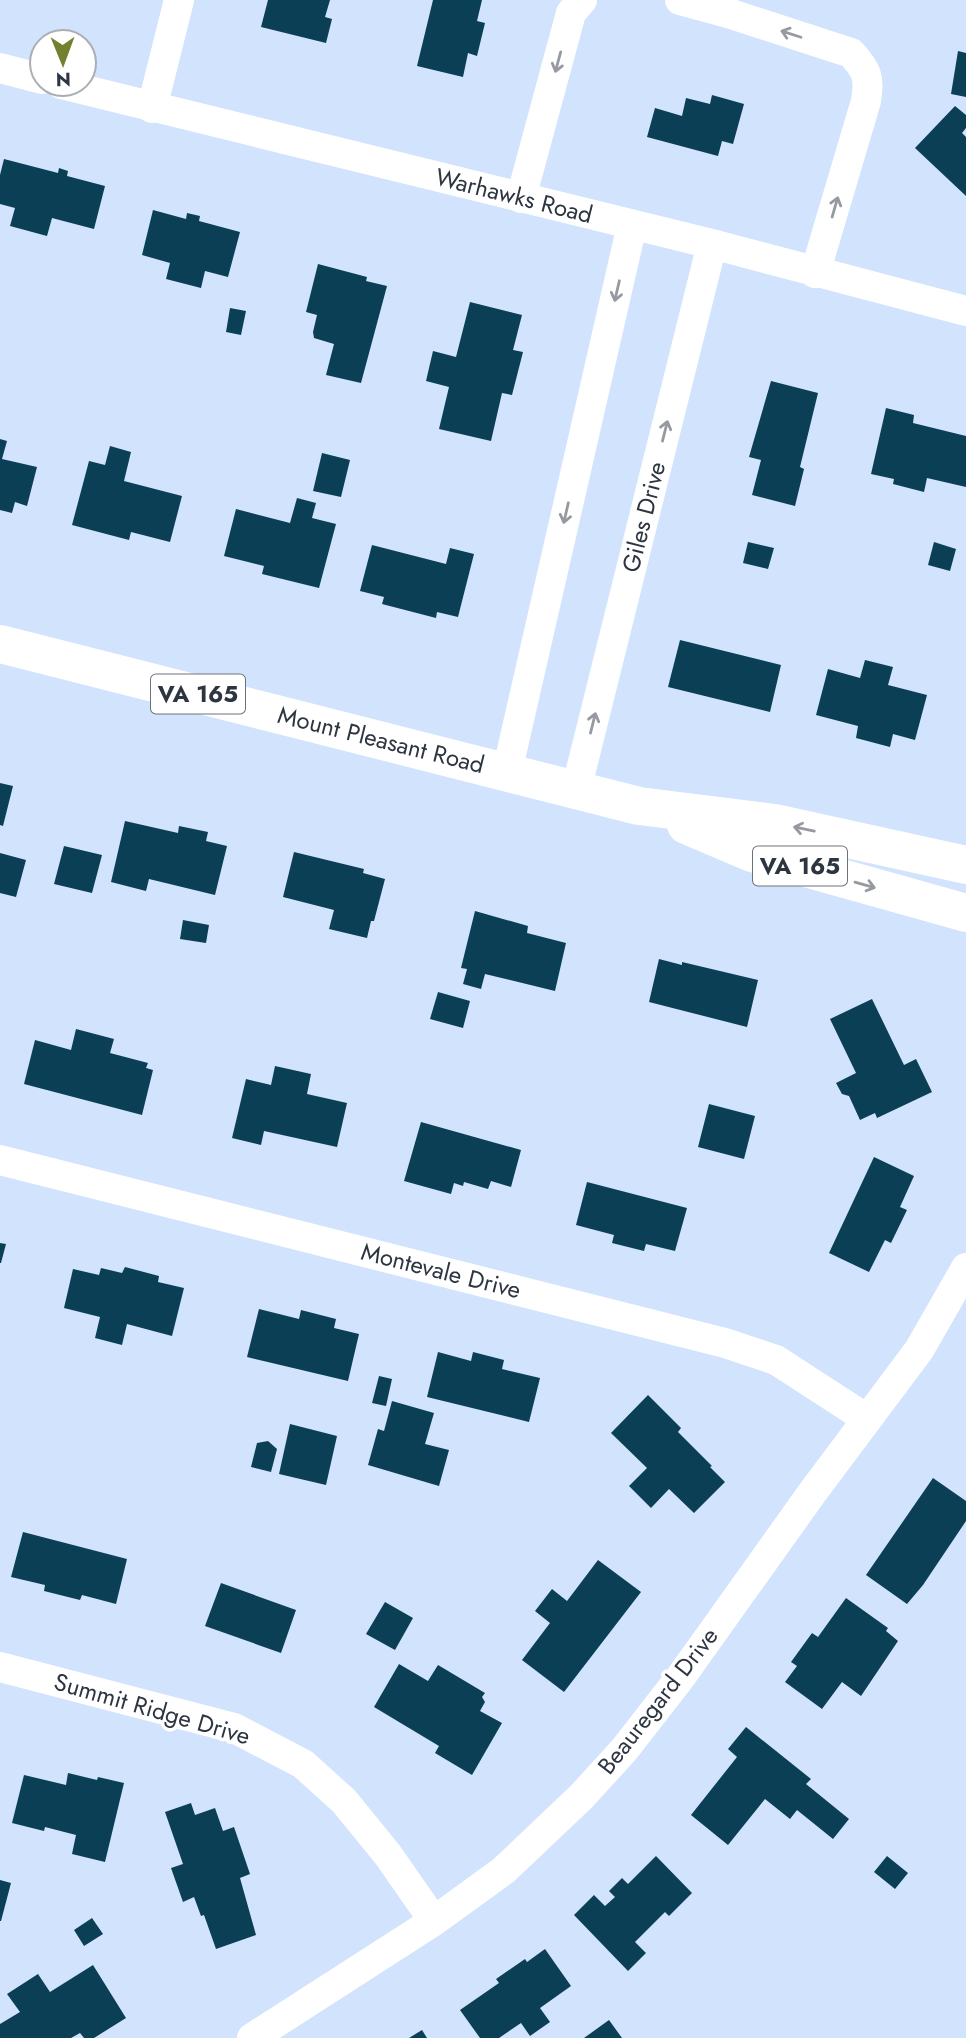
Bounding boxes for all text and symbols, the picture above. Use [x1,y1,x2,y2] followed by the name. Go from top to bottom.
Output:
[780,26,802,39] one-way arrow
[28,28,98,98] north arrow
[550,51,563,73] one-way arrow
[56,66,71,93] text: N
[432,159,596,232] street label: Warhawks Road
[829,196,842,218] one-way arrow
[609,280,622,302] one-way arrow
[659,420,672,443] one-way arrow
[613,458,674,576] street label: Giles Drive
[559,501,572,524] one-way arrow
[151,674,245,714] road number: VA 165
[274,697,488,782] street label: Mount Pleasant Road
[587,712,600,735] one-way arrow
[793,822,816,836] one-way arrow
[753,846,847,886] road number: VA 165
[854,879,876,892] one-way arrow
[358,1234,525,1307] street label: Montevale Drive
[589,1620,726,1782] street label: Beauregard Drive
[50,1664,254,1753] street label: Summit Ridge Drive

